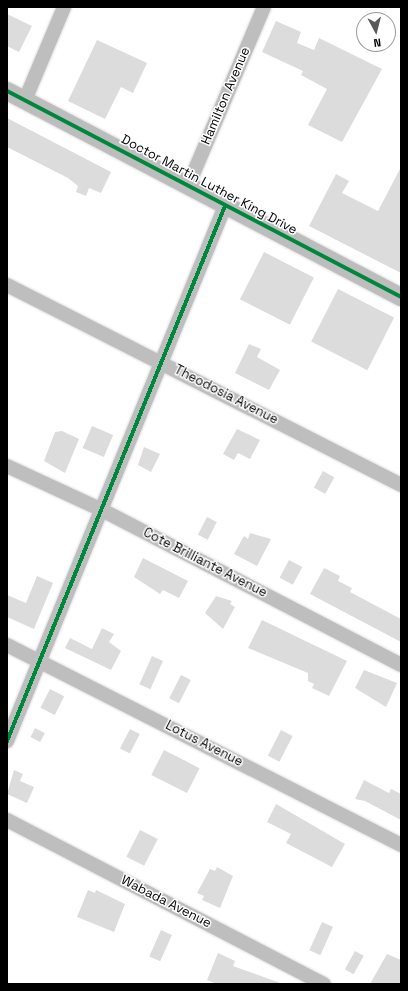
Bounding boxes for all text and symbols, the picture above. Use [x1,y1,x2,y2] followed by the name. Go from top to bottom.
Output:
[356,12,396,52] north arrow
[373,36,382,50] text: N
[198,45,254,147] street label: Hamilton Avenue
[118,132,300,238] street label: Doctor Martin Luther King Drive
[171,362,281,428] street label: Theodosia Avenue
[140,525,270,601] street label: Cote Brilliante Avenue
[163,718,245,770] street label: Lotus Avenue
[118,872,214,932] street label: Wabada Avenue

